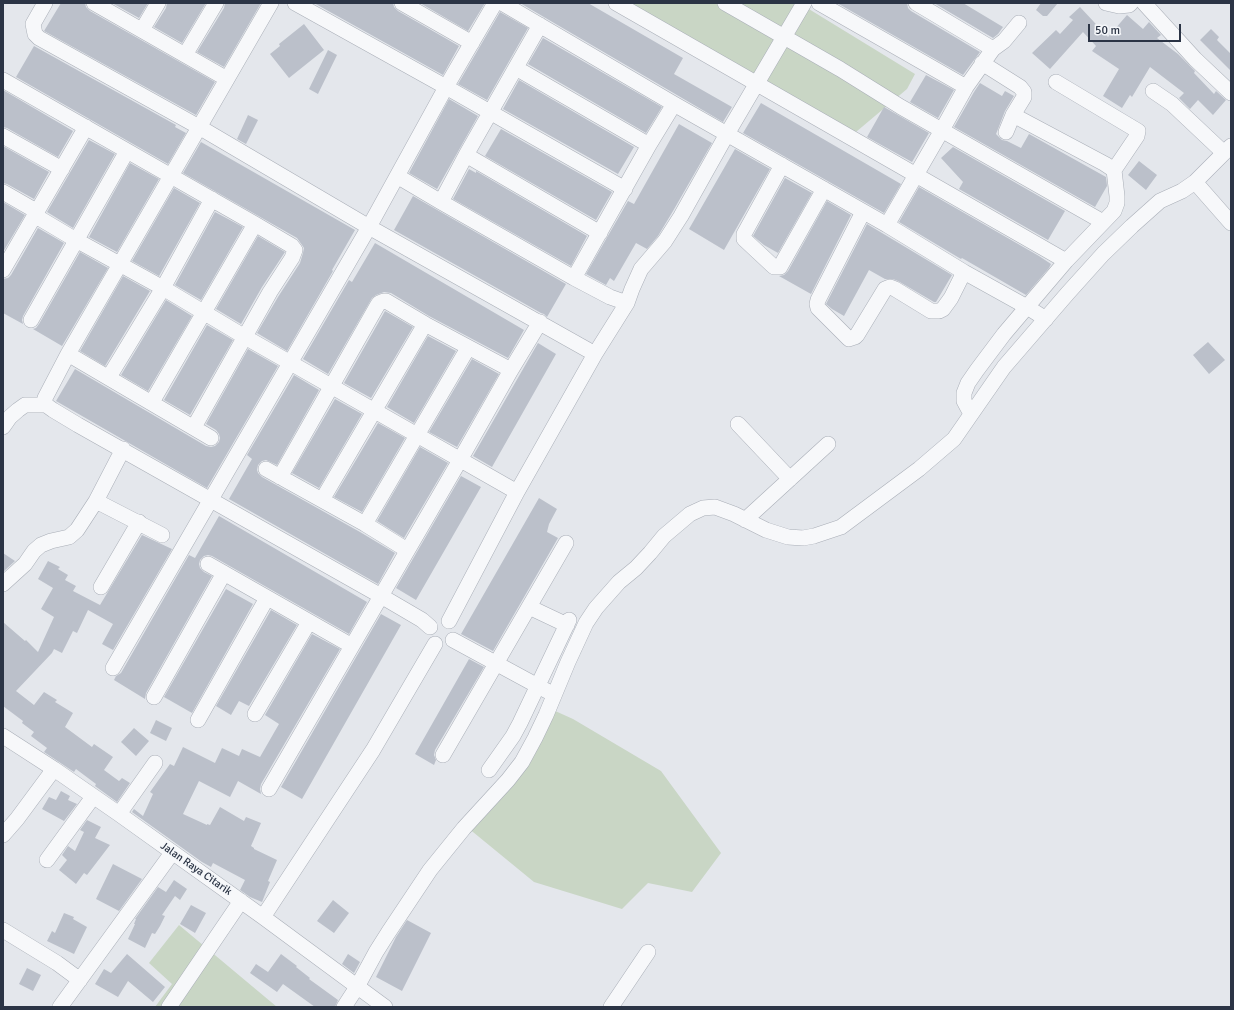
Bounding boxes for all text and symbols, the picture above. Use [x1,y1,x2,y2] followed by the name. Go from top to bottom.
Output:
[1090,16,1183,42] scale bar
[1095,23,1120,38] text: 50 m
[158,839,234,899] street label: Jalan Raya Citarik

